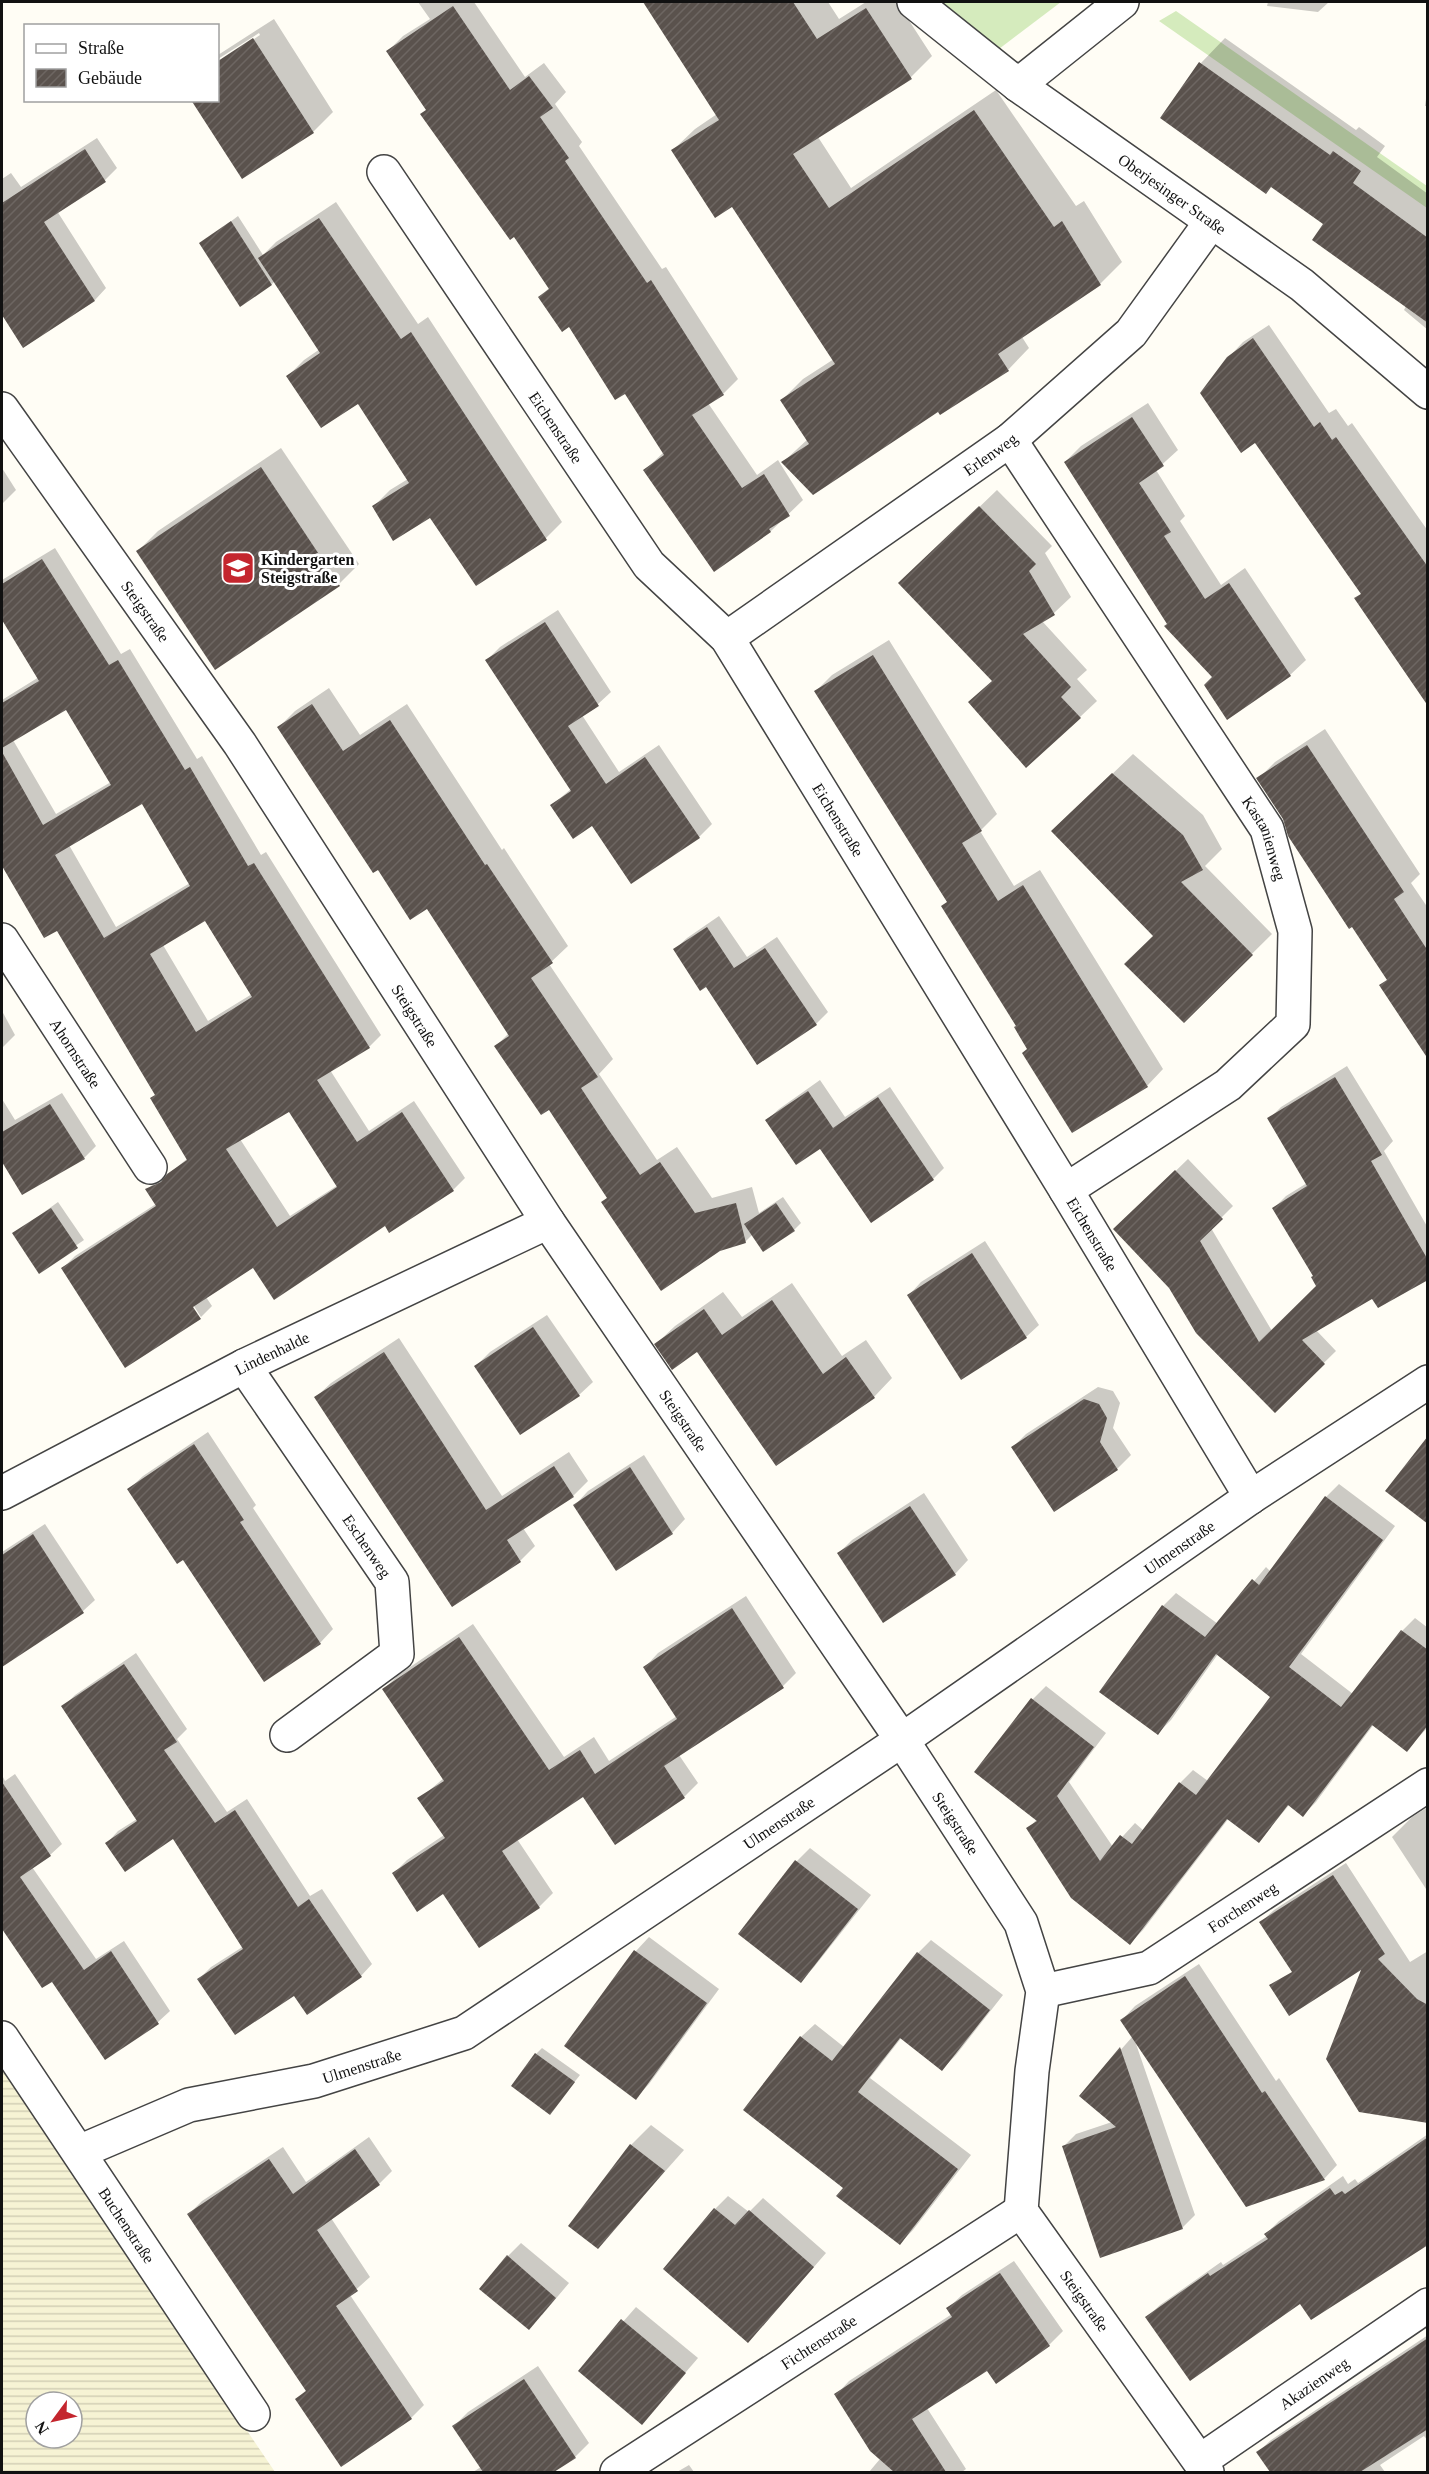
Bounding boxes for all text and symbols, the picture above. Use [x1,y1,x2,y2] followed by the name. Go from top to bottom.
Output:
[24,24,219,102] legend
[78,38,124,58] text: Straße
[78,68,142,88] text: Gebäude
[1115,151,1229,238] street label: Oberjesinger Straße
[526,389,586,467] street label: Eichenstraße
[960,430,1021,479] street label: Erlenweg
[220,550,256,586] school or university icon: Kindergarten Steigstraße
[261,551,354,587] place label: Kindergarten Steigstraße
[118,578,173,645] street label: Steigstraße
[809,780,867,860] street label: Eichenstraße
[1239,793,1289,883] street label: Kastanienweg
[388,981,441,1050] street label: Steigstraße
[47,1016,104,1091] street label: Ahornstraße
[1063,1194,1121,1274] street label: Eichenstraße
[232,1329,312,1378] street label: Lindenhalde
[656,1387,710,1455] street label: Steigstraße
[339,1511,394,1582] street label: Eschenweg
[1141,1517,1218,1578] street label: Ulmenstraße
[929,1789,982,1858] street label: Steigstraße
[740,1793,818,1853] street label: Ulmenstraße
[1205,1878,1281,1936] street label: Forchenweg
[320,2046,403,2087] street label: Ulmenstraße
[95,2184,158,2266] street label: Buchenstraße
[1057,2267,1112,2335] street label: Steigstraße
[778,2312,860,2373] street label: Fichtenstraße
[1276,2354,1353,2413] street label: Akazienweg
[24,2390,84,2450] north arrow
[31,2418,52,2437] text: N

